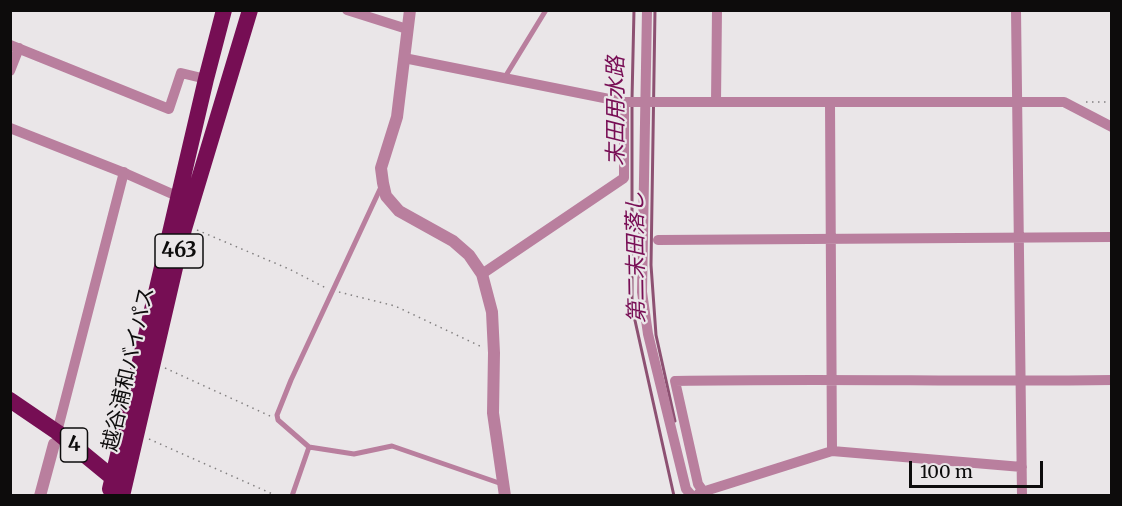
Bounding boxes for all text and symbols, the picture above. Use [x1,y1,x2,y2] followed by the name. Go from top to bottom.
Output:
[604,56,630,166] water label: 末田用水路
[623,191,651,323] water label: 第二末田落し
[155,234,203,268] road number: 463
[98,284,160,454] street label: 越谷浦和バイパス
[60,428,88,462] road number: 4
[912,449,1046,487] scale bar
[920,460,973,483] text: 100 m

